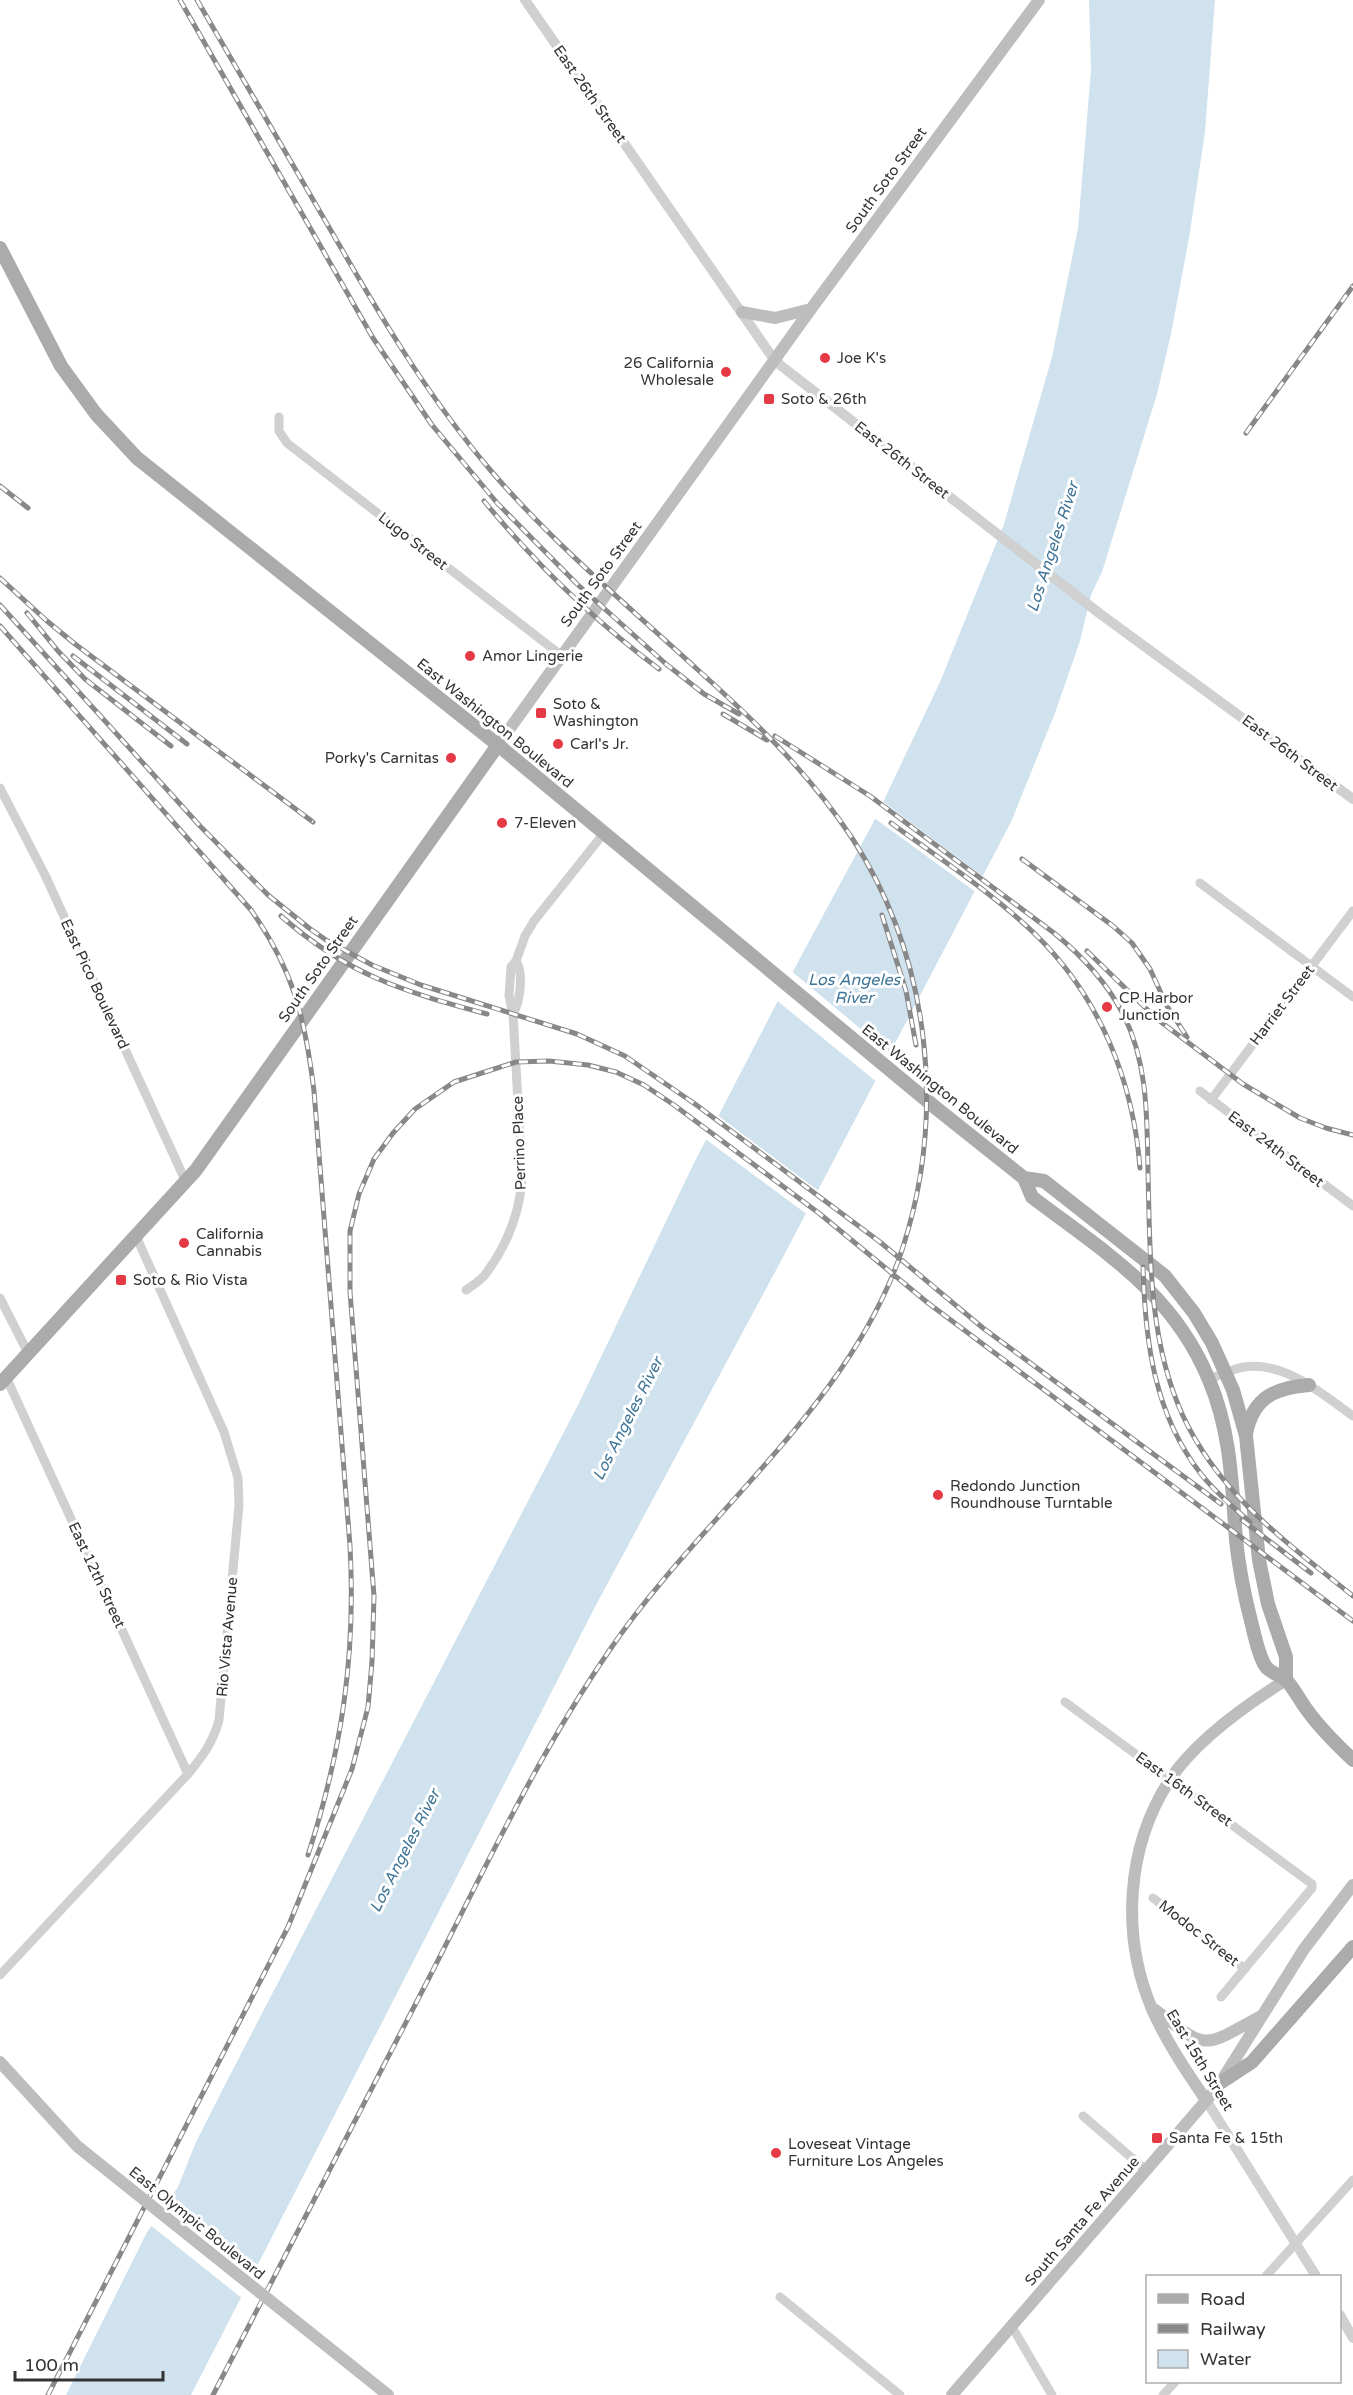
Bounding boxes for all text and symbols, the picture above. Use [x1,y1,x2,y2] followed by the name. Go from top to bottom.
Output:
[550,42,631,147] street label: East 26th Street
[842,123,930,236] street label: South Soto Street
[837,349,886,367] place label: Joe K's
[818,351,832,365] marker: Joe K's
[623,354,714,389] place label: 26 California Wholesale
[719,365,733,379] marker: 26 California Wholesale
[781,390,867,408] place label: Soto & 26th
[762,392,776,406] marker: Soto & 26th
[851,417,953,503] street label: East 26th Street
[1023,478,1084,614] water label: Los Angeles River
[375,508,452,574] street label: Lugo Street
[557,517,645,630] street label: South Soto Street
[482,647,583,665] place label: Amor Lingerie
[463,649,477,663] marker: Amor Lingerie
[413,654,577,792] street label: East Washington Boulevard
[553,695,639,730] place label: Soto & Washington
[534,706,548,720] marker: Soto & Washington
[1239,711,1342,795] street label: East 26th Street
[570,735,629,753] place label: Carl's Jr.
[551,737,565,751] marker: Carl's Jr.
[325,749,439,767] place label: Porky's Carnitas
[444,751,458,765] marker: Porky's Carnitas
[514,814,576,832] place label: 7-Eleven
[495,816,509,830] marker: 7-Eleven
[274,912,362,1026] street label: South Soto Street
[57,916,133,1052] street label: East Pico Boulevard
[1246,961,1318,1049] street label: Harriet Street
[808,970,901,1008] water label: Los Angeles River
[1119,989,1193,1024] place label: CP Harbor Junction
[1100,1000,1114,1014] marker: CP Harbor Junction
[858,1020,1022,1158] street label: East Washington Boulevard
[508,1096,530,1190] street label: Perrino Place
[1225,1107,1328,1191] street label: East 24th Street
[196,1225,264,1260] place label: California Cannabis
[177,1236,191,1250] marker: California Cannabis
[133,1271,248,1289] place label: Soto & Rio Vista
[114,1273,128,1287] marker: Soto & Rio Vista
[588,1353,668,1484] water label: Los Angeles River
[950,1477,1112,1512] place label: Redondo Junction Roundhouse Turntable
[931,1488,945,1502] marker: Redondo Junction Roundhouse Turntable
[65,1519,130,1631] street label: East 12th Street
[213,1576,241,1698] street label: Rio Vista Avenue
[1132,1748,1236,1830] street label: East 16th Street
[365,1785,445,1916] water label: Los Angeles River
[1155,1896,1243,1970] street label: Modoc Street
[1163,2006,1238,2114] street label: East 15th Street
[1169,2129,1283,2147] place label: Santa Fe & 15th
[1150,2131,1164,2145] marker: Santa Fe & 15th
[788,2135,944,2170] place label: Loveseat Vintage Furniture Los Angeles
[769,2146,783,2160] marker: Loveseat Vintage Furniture Los Angeles
[1021,2153,1143,2289] street label: South Santa Fe Avenue
[126,2163,268,2283] street label: East Olympic Boulevard
[1146,2275,1341,2383] legend
[1200,2288,1245,2310] text: Road
[1200,2318,1266,2340] text: Railway
[15,2344,164,2382] scale bar
[1200,2348,1251,2370] text: Water
[24,2354,79,2376] text: 100 m

